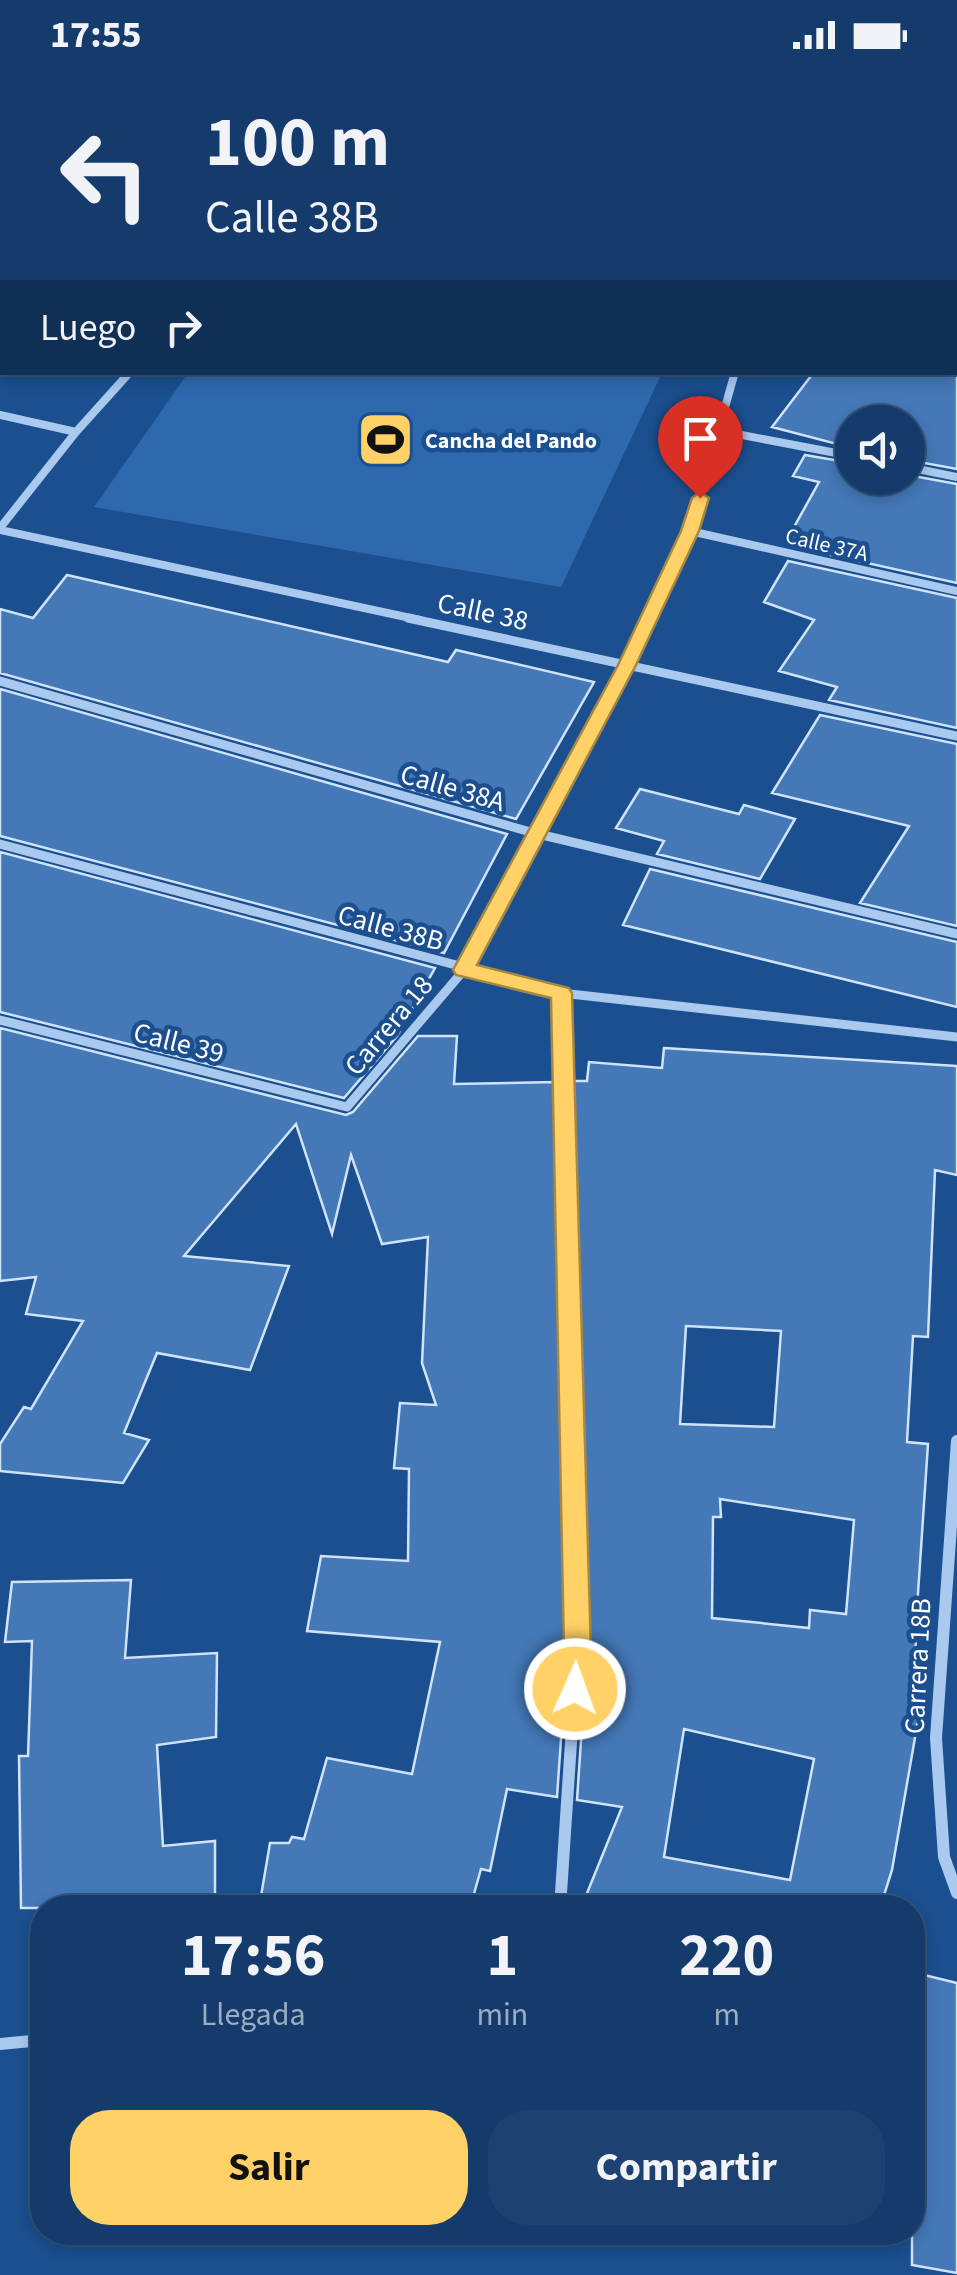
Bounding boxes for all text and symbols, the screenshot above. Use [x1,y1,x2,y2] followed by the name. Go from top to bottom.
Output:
[50,8,142,62] text: 17:55
[205,93,390,193] text: 100 m
[40,110,170,240] icon: left
[205,186,379,250] text: Calle 38B
[156,300,211,355] icon: right
[40,301,136,355] text: Luego
[658,396,743,499] pin
[835,405,925,495] map controls
[835,405,925,495] button: sound
[356,410,416,470] sports icon: Cancha del Pando
[673,411,728,466] icon: arrive
[425,425,597,457] place label: Cancha del Pando
[782,520,871,570] street label: Calle 37A
[434,583,532,641] street label: Calle 38
[396,754,510,822] street label: Calle 38A
[333,895,448,961] street label: Calle 38B
[335,967,443,1084] street label: Carrera 18
[129,1012,228,1073] street label: Calle 39
[894,1597,942,1735] street label: Carrera 18B
[523,1637,627,1741] position arrow
[181,1914,326,1999] text: 17:56
[487,1914,518,1999] text: 1
[679,1914,774,1999] text: 220
[201,1992,306,2038] text: Llegada
[476,1992,528,2038] text: min
[713,1992,740,2038] text: m
[70,2110,468,2225] button: Salir
[488,2110,885,2225] button: Compartir

